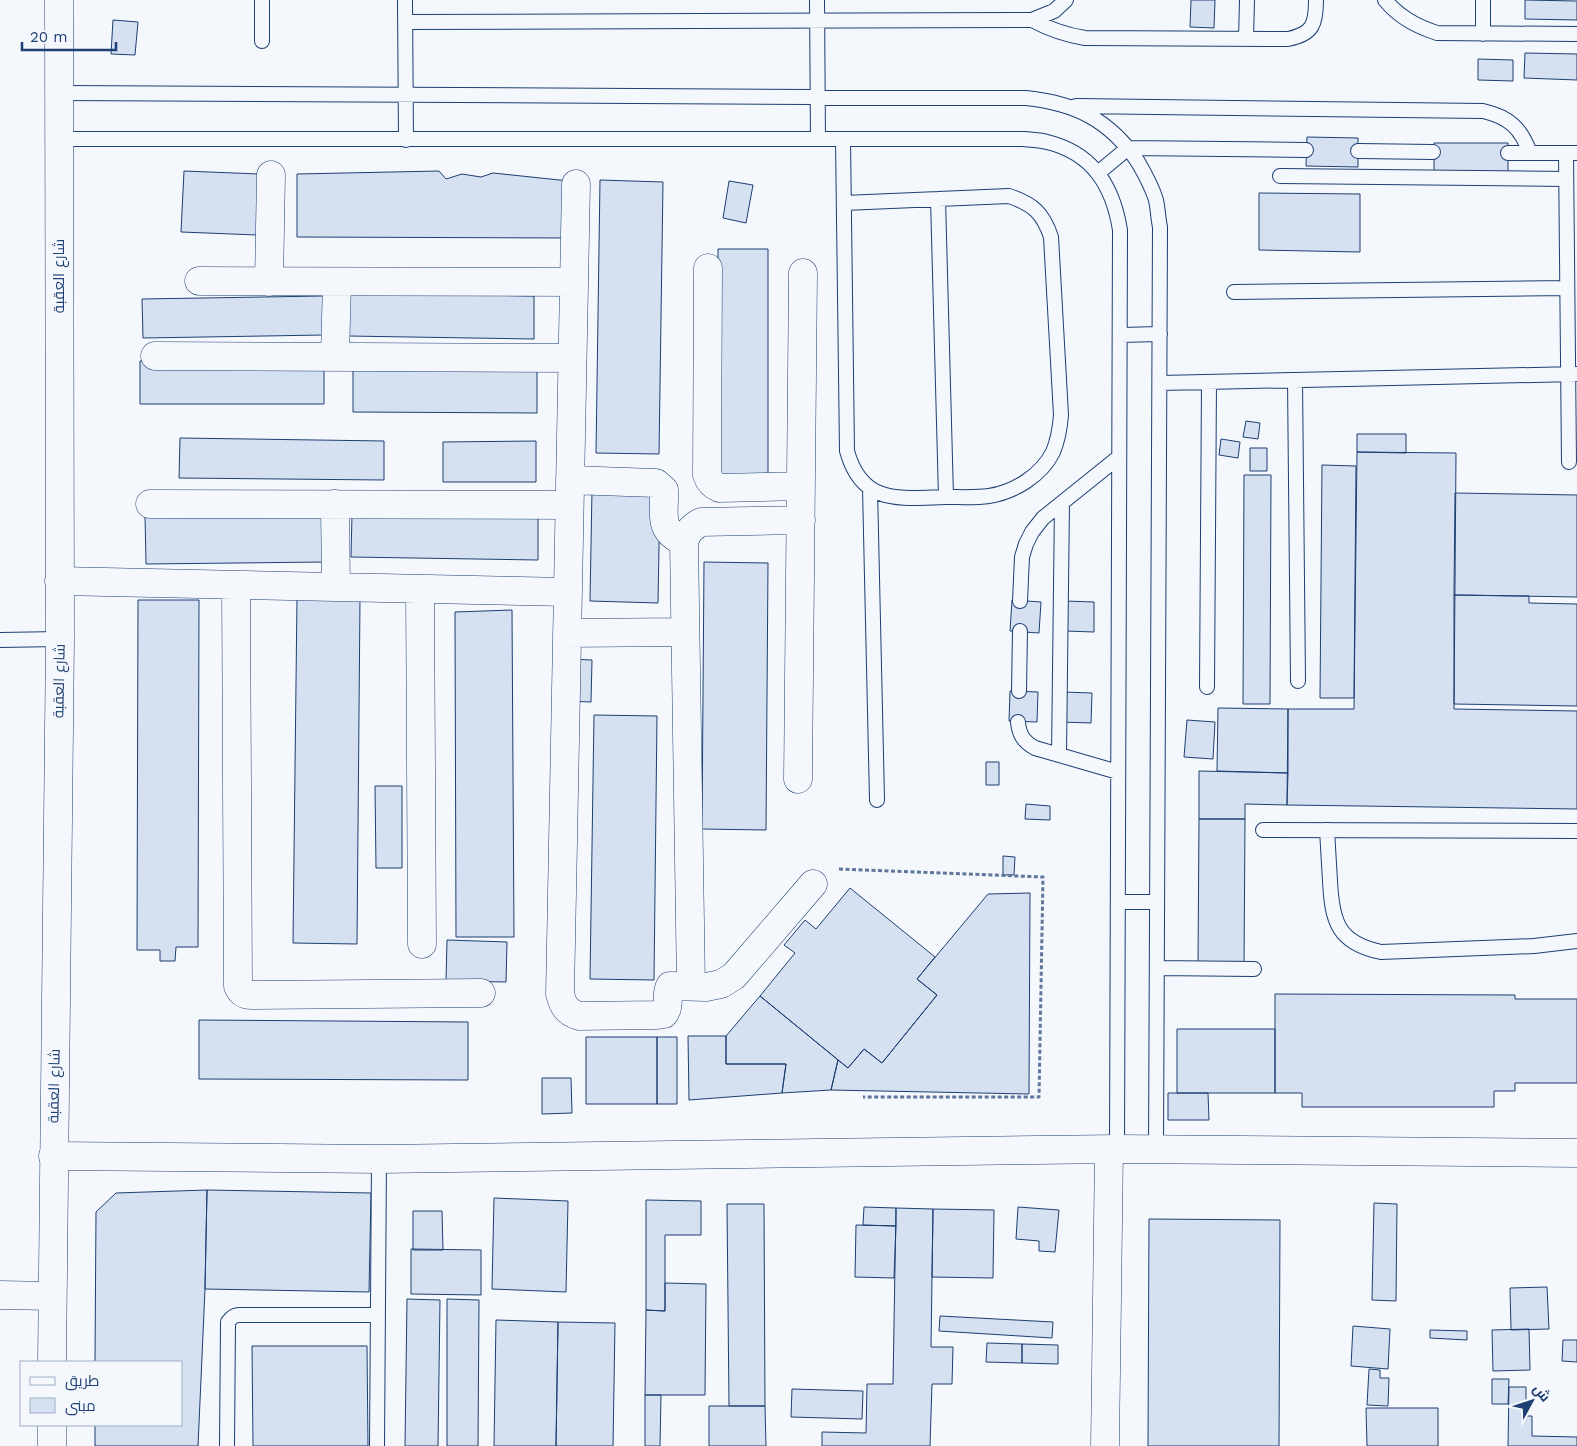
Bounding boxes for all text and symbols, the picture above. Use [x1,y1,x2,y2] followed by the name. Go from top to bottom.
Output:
[22,20,116,52] scale bar
[30,28,68,46] text: 20 m
[50,239,70,313] street label: شارع العقبة
[49,644,71,718] street label: شارع العقبة
[44,1049,66,1123] street label: شارع العقبة
[20,1361,182,1426] legend
[65,1372,99,1391] text: طريق
[1507,1376,1557,1426] north arrow
[1529,1381,1554,1405] text: ش
[65,1397,96,1416] text: مبنى

